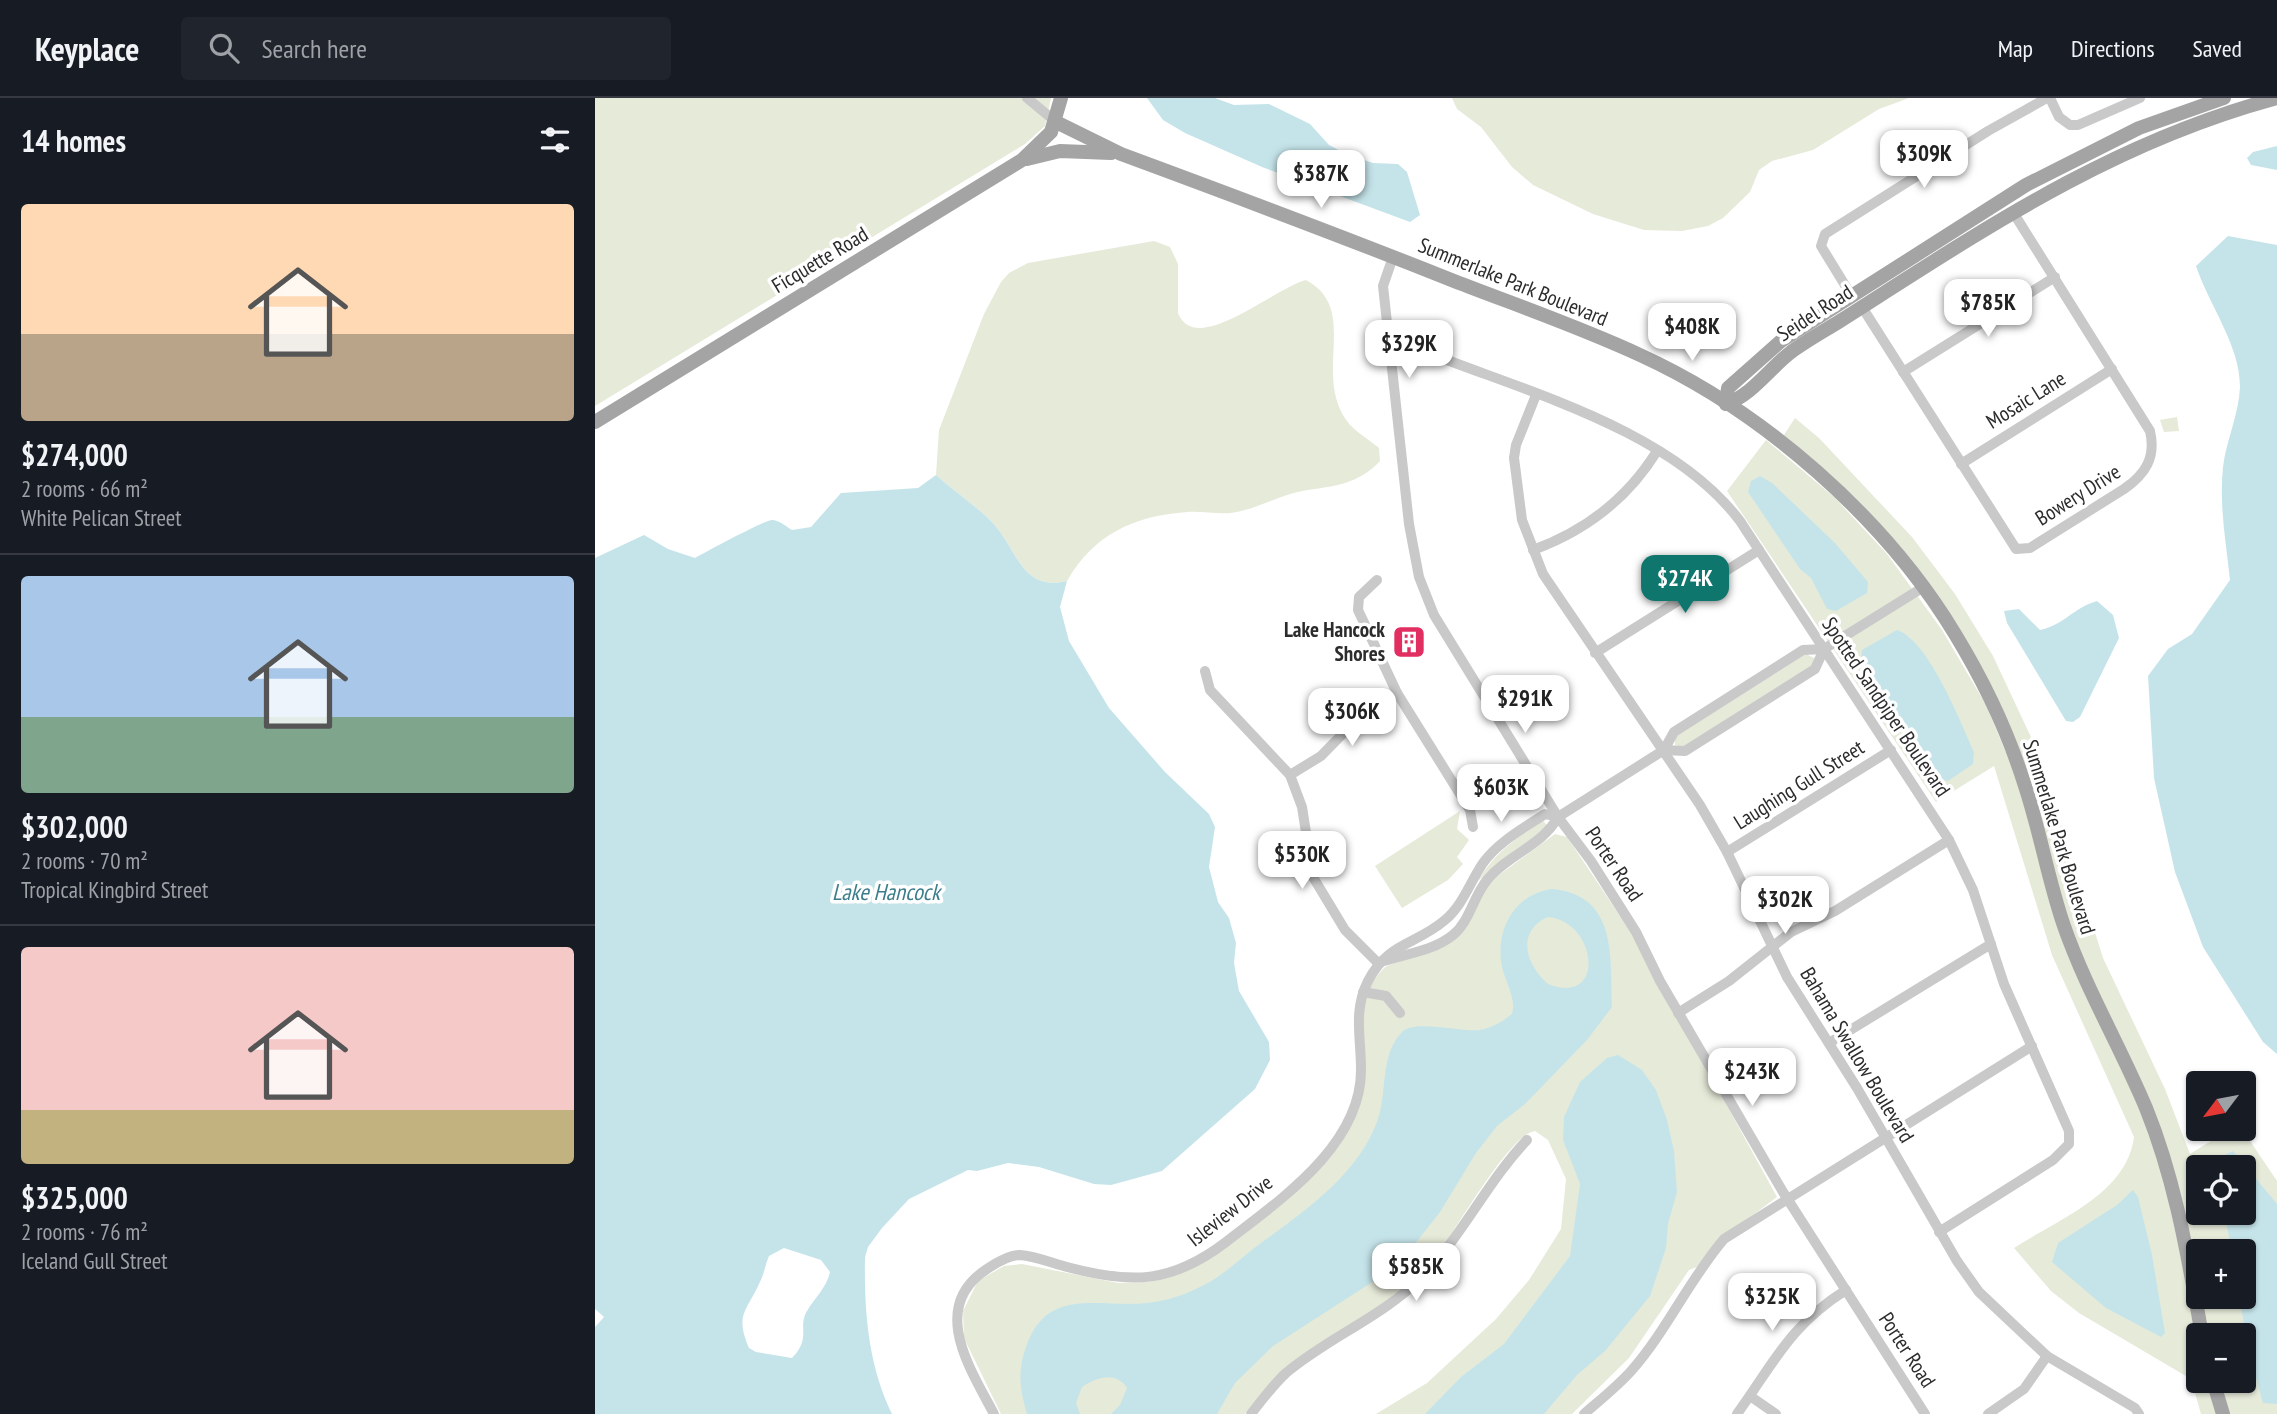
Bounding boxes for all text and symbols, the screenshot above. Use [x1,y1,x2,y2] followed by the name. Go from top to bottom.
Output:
[181,17,671,80] search box
[35,27,139,70] text: Keyplace
[205,29,243,67] icon: search
[261,32,367,65] text: Search here
[1998,33,2033,64] text: Map
[2071,33,2155,64] text: Directions
[2193,33,2242,64] text: Saved
[21,121,126,160] text: 14 homes
[536,121,574,159] icon: filters
[1875,130,1973,190] pin: $309K
[1896,138,1952,167] text: $309K
[1272,150,1370,210] pin: $387K
[1293,158,1349,187] text: $387K
[767,220,873,299] street label: Ficquette Road
[1414,231,1612,332] street label: Summerlake Park Boulevard
[235,249,361,375] icon: home
[1772,278,1858,347] street label: Seidel Road
[1939,280,2037,339] pin: $785K
[1960,287,2016,316] text: $785K
[1643,303,1741,363] pin: $408K
[1664,311,1720,340] text: $408K
[1360,320,1458,380] pin: $329K
[1381,328,1437,357] text: $329K
[1981,365,2071,435] street label: Mosaic Lane
[21,435,128,474] text: $274,000
[2030,458,2125,531] street label: Bowery Drive
[21,474,148,503] text: 2 rooms · 66 m²
[21,503,182,532] text: White Pelican Street
[1636,556,1734,615] pin: $274K
[1657,563,1713,592] text: $274K
[1816,612,1957,802] street label: Spotted Sandpiper Boulevard
[1284,616,1385,667] place label: Lake Hancock Shores
[235,621,361,747] icon: home
[1390,623,1428,661] building icon: Lake Hancock Shores
[1476,676,1574,735] pin: $291K
[1497,683,1553,712] text: $291K
[1303,688,1401,748] pin: $306K
[1324,696,1380,725] text: $306K
[1729,734,1869,835] street label: Laughing Gull Street
[2017,736,2102,937] street label: Summerlake Park Boulevard
[1452,764,1550,824] pin: $603K
[1473,772,1529,801] text: $603K
[21,807,128,846] text: $302,000
[1580,821,1649,906] street label: Porter Road
[1253,832,1351,891] pin: $530K
[1274,839,1330,868] text: $530K
[21,846,148,875] text: 2 rooms · 70 m²
[21,875,208,904] text: Tropical Kingbird Street
[1736,876,1834,936] pin: $302K
[832,877,943,906] water label: Lake Hancock
[1757,884,1813,913] text: $302K
[1794,962,1921,1147] street label: Bahama Swallow Boulevard
[235,992,361,1118] icon: home
[1703,1048,1801,1108] pin: $243K
[1724,1056,1780,1085] text: $243K
[2186,1071,2256,1141] north arrow
[2186,1071,2256,1393] map controls
[2186,1155,2256,1225] button: locate
[1182,1169,1278,1252] street label: Isleview Drive
[21,1178,128,1217] text: $325,000
[21,1217,148,1246] text: 2 rooms · 76 m²
[2186,1239,2256,1309] button: +
[1367,1244,1465,1303] pin: $585K
[21,1246,168,1275] text: Iceland Gull Street
[1388,1251,1444,1280] text: $585K
[1723,1274,1821,1333] pin: $325K
[1744,1281,1800,1310] text: $325K
[1873,1307,1942,1393] street label: Porter Road
[2186,1323,2256,1393] button: −

